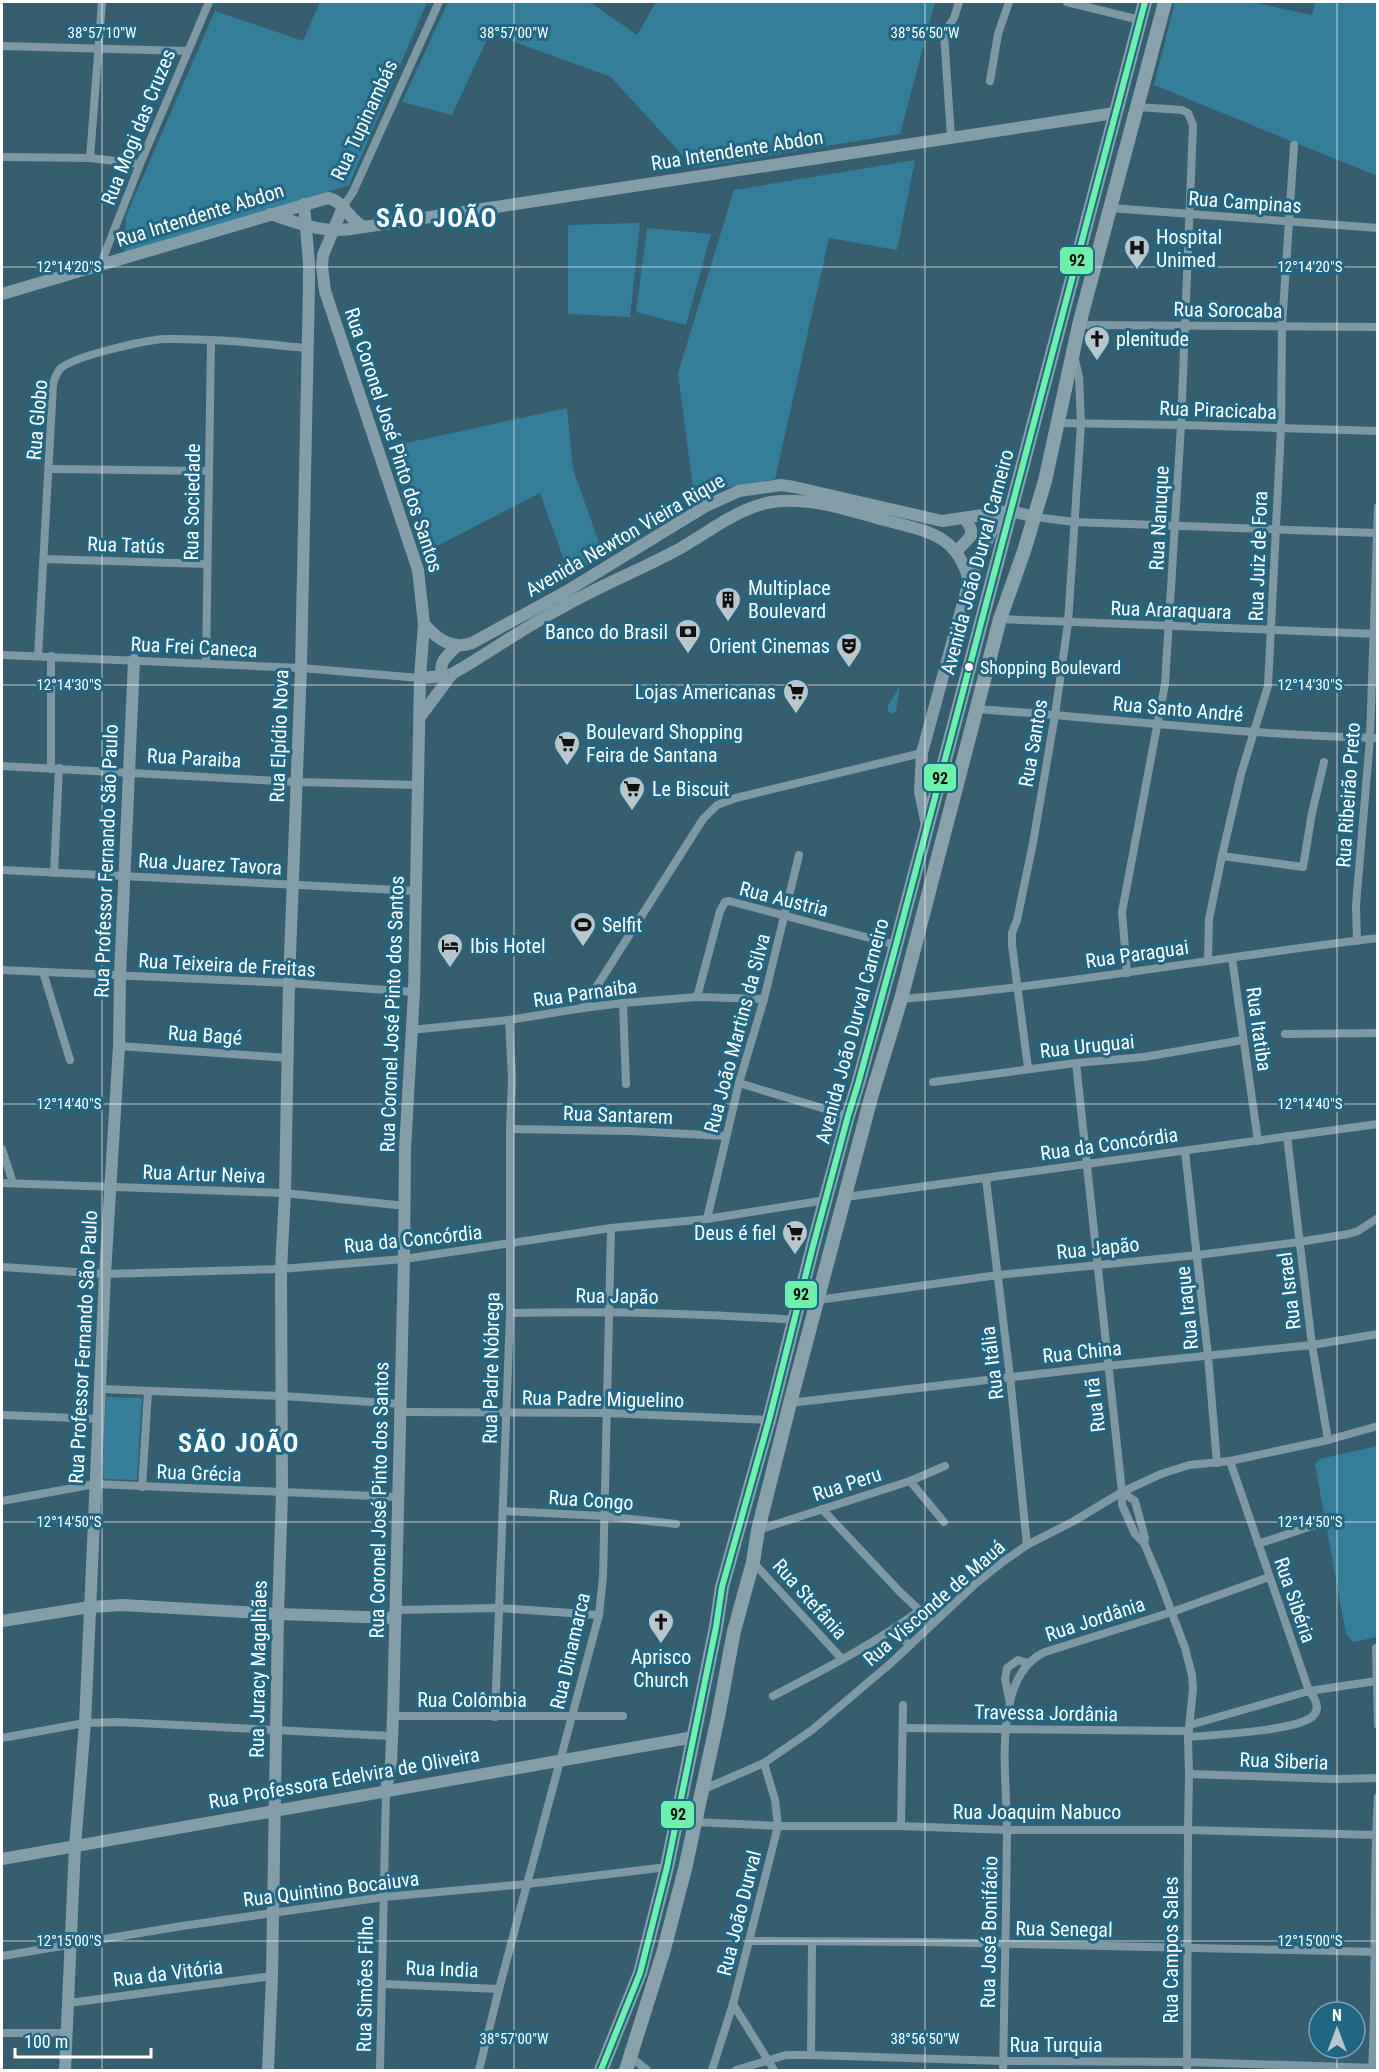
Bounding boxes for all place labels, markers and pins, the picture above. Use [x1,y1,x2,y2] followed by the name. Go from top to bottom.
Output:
[1156,225,1222,272] place label: Hospital Unimed
[1122,233,1152,271] hospital icon: Hospital Unimed
[1082,324,1112,362] church icon: plenitude
[1116,327,1189,351] place label: plenitude
[748,576,831,623] place label: Multiplace Boulevard
[713,585,743,623] building icon: Multiplace Boulevard
[673,617,703,655] bank icon: Banco do Brasil
[545,620,668,644] place label: Banco do Brasil
[834,631,864,669] theatre icon: Orient Cinemas
[709,634,830,658] place label: Orient Cinemas
[980,657,1121,678] place label: Shopping Boulevard
[963,661,975,673] marker: Shopping Boulevard
[781,677,811,715] supermarket icon: Lojas Americanas
[635,680,776,704] place label: Lojas Americanas
[586,720,743,767] place label: Boulevard Shopping Feira de Santana
[552,729,582,767] supermarket icon: Boulevard Shopping Feira de Santana
[617,774,647,812] supermarket icon: Le Biscuit
[652,777,730,801] place label: Le Biscuit
[568,910,598,948] sports icon: Selfit
[602,913,642,937] place label: Selfit
[435,931,465,969] hotel icon: Ibis Hotel
[470,934,546,958] place label: Ibis Hotel
[780,1218,810,1256] supermarket icon: Deus é fiel
[694,1221,776,1245] place label: Deus é fiel
[646,1607,676,1645] church icon: Aprisco Church
[631,1645,691,1692] place label: Aprisco Church

